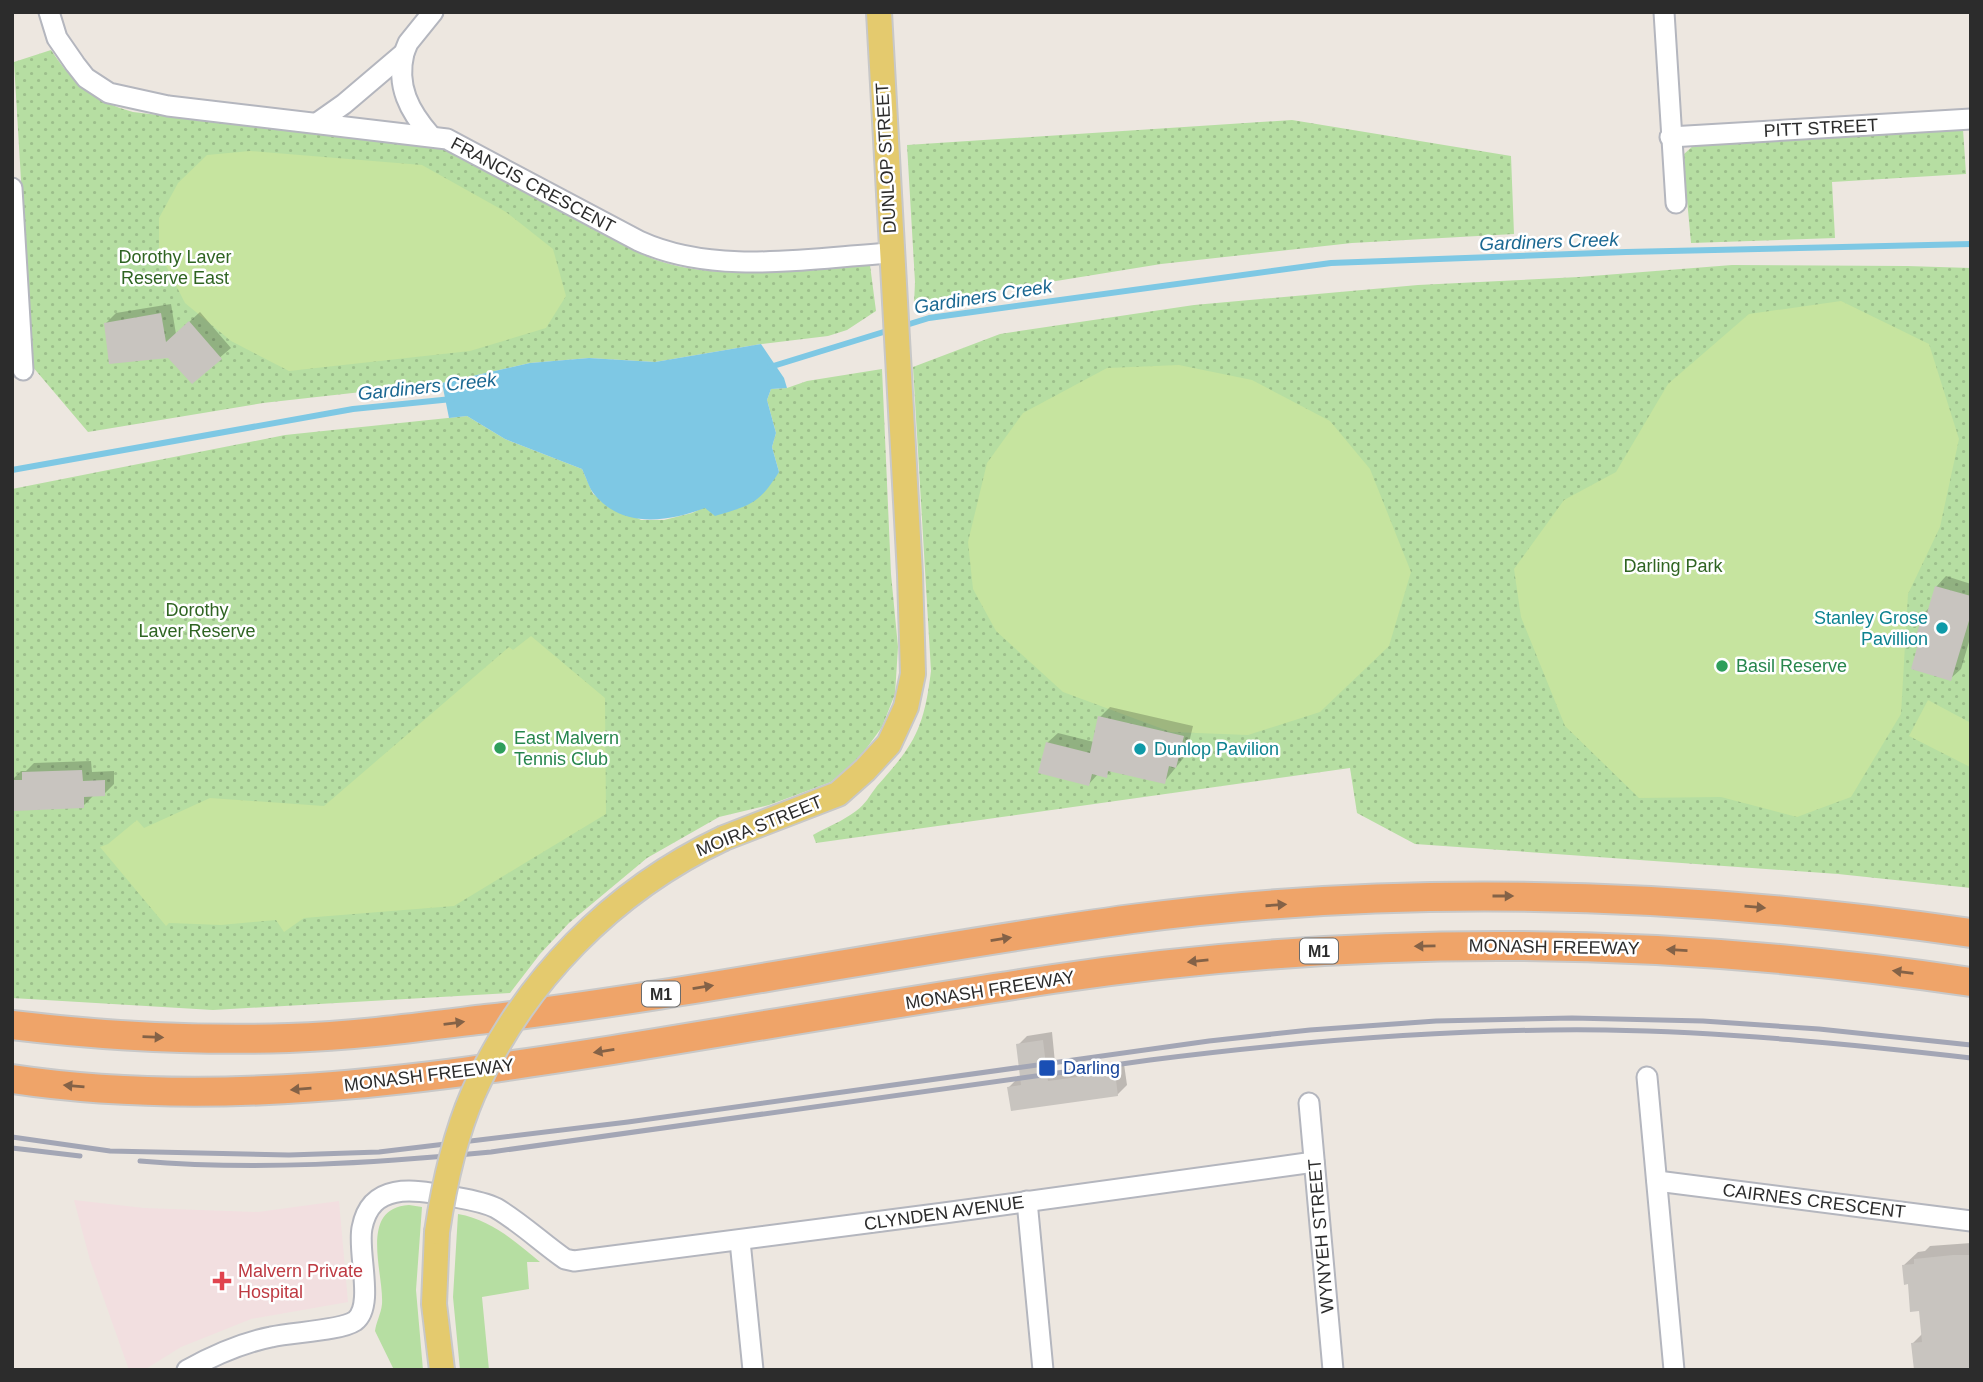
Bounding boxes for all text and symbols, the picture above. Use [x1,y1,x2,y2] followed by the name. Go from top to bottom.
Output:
[872,82,900,234] street label: DUNLOP STREET
[1763,115,1879,141] street label: PITT STREET
[448,133,618,237] street label: FRANCIS CRESCENT
[1479,229,1621,254] water label: Gardiners Creek
[118,247,232,288] park label: Dorothy Laver Reserve East
[913,275,1055,318] water label: Gardiners Creek
[357,369,499,404] water label: Gardiners Creek
[1623,556,1724,576] park label: Darling Park
[138,600,256,641] park label: Dorothy Laver Reserve
[1814,608,1928,649] place label: Stanley Grose Pavillion
[1934,620,1950,636] marker: Stanley Grose Pavillion
[1736,656,1847,676] place label: Basil Reserve
[1714,658,1730,674] marker: Basil Reserve
[514,728,619,769] place label: East Malvern Tennis Club
[1154,739,1279,759] place label: Dunlop Pavilion
[492,740,508,756] marker: East Malvern Tennis Club
[1132,741,1148,757] marker: Dunlop Pavilion
[693,792,825,860] street label: MOIRA STREET
[1492,890,1514,902] one-way arrow
[1265,899,1287,910] one-way arrow
[1744,902,1766,913] one-way arrow
[990,933,1012,944] one-way arrow
[1468,936,1640,958] street label: MONASH FREEWAY
[1300,939,1338,964] road number: M1
[1414,940,1436,951] one-way arrow
[1666,944,1688,955] one-way arrow
[1187,956,1209,967] one-way arrow
[904,967,1076,1013] street label: MONASH FREEWAY
[1892,967,1914,978] one-way arrow
[692,981,714,992] one-way arrow
[642,982,680,1006] road number: M1
[443,1017,465,1028] one-way arrow
[143,1032,165,1043] one-way arrow
[593,1046,615,1057] one-way arrow
[343,1055,515,1095] street label: MONASH FREEWAY
[1037,1058,1057,1078] marker: Darling
[1063,1058,1120,1078] place label: Darling
[63,1080,85,1091] one-way arrow
[290,1084,312,1095] one-way arrow
[1304,1158,1338,1314] street label: WYNYEH STREET
[1721,1180,1907,1222] street label: CAIRNES CRESCENT
[863,1192,1025,1234] street label: CLYNDEN AVENUE
[238,1261,363,1302] place label: Malvern Private Hospital
[212,1271,232,1291] marker: Malvern Private Hospital

